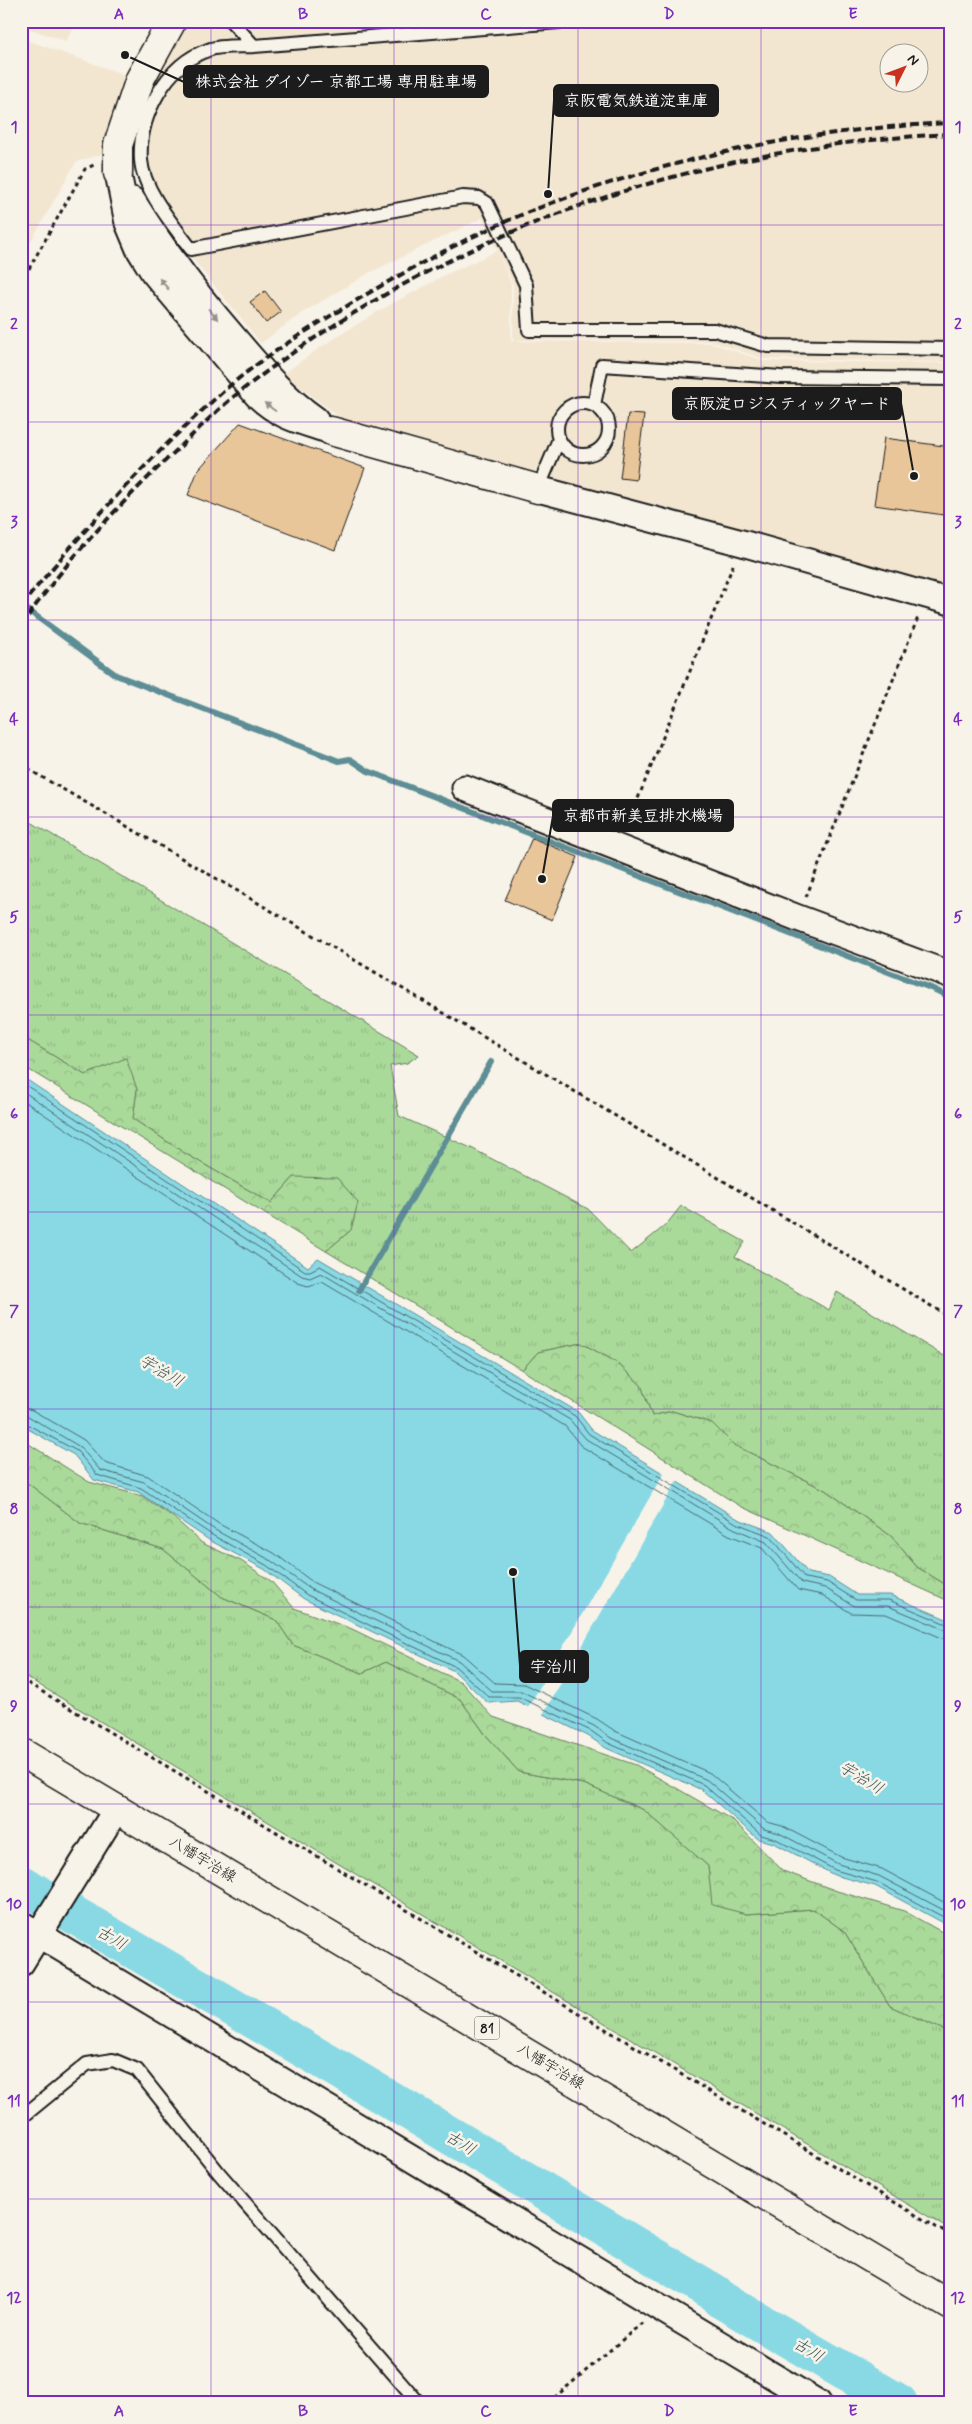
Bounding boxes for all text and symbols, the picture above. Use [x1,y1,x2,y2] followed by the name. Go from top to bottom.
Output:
[114,4,124,25] text: A
[298,4,308,25] text: B
[480,4,492,25] text: C
[663,4,675,25] text: D
[848,4,858,25] text: E
[880,42,930,92] north arrow
[903,50,923,69] text: N
[184,66,488,97] callout: 株式会社 ダイゾー 京都工場 専用駐車場
[195,72,477,93] text: 株式会社 ダイゾー 京都工場 専用駐車場
[554,85,718,116] callout: 京阪電気鉄道淀車庫
[564,91,708,112] text: 京阪電気鉄道淀車庫
[10,117,18,138] text: 1
[954,117,962,138] text: 1
[158,278,169,291] one-way arrow
[208,307,219,320] one-way arrow
[10,314,18,335] text: 2
[954,314,962,335] text: 2
[673,388,901,419] callout: 京阪淀ロジスティックヤード
[683,394,891,415] text: 京阪淀ロジスティックヤード
[264,401,277,412] one-way arrow
[10,512,18,533] text: 3
[954,512,962,533] text: 3
[9,709,19,730] text: 4
[953,709,963,730] text: 4
[553,800,733,831] callout: 京都市新美豆排水機場
[563,806,723,827] text: 京都市新美豆排水機場
[9,907,19,928] text: 5
[953,907,963,928] text: 5
[10,1104,18,1125] text: 6
[954,1104,962,1125] text: 6
[9,1301,19,1322] text: 7
[953,1301,963,1322] text: 7
[135,1350,187,1392] water label: 宇治川
[9,1499,19,1520] text: 8
[953,1499,963,1520] text: 8
[520,1651,588,1682] callout: 宇治川
[530,1657,578,1678] text: 宇治川
[10,1696,18,1717] text: 9
[954,1696,962,1717] text: 9
[835,1757,887,1800] water label: 宇治川
[165,1832,240,1888] street label: 八幡宇治線
[6,1894,22,1915] text: 10
[950,1894,966,1915] text: 10
[92,1921,130,1955] water label: 古川
[474,2016,500,2040] road number: 81
[513,2039,588,2095] street label: 八幡宇治線
[7,2091,21,2112] text: 11
[951,2091,965,2112] text: 11
[441,2126,479,2161] water label: 古川
[6,2288,22,2309] text: 12
[950,2288,966,2309] text: 12
[789,2333,827,2368] water label: 古川
[114,2401,124,2422] text: A
[298,2401,308,2422] text: B
[480,2401,492,2422] text: C
[663,2401,675,2422] text: D
[848,2401,858,2422] text: E

